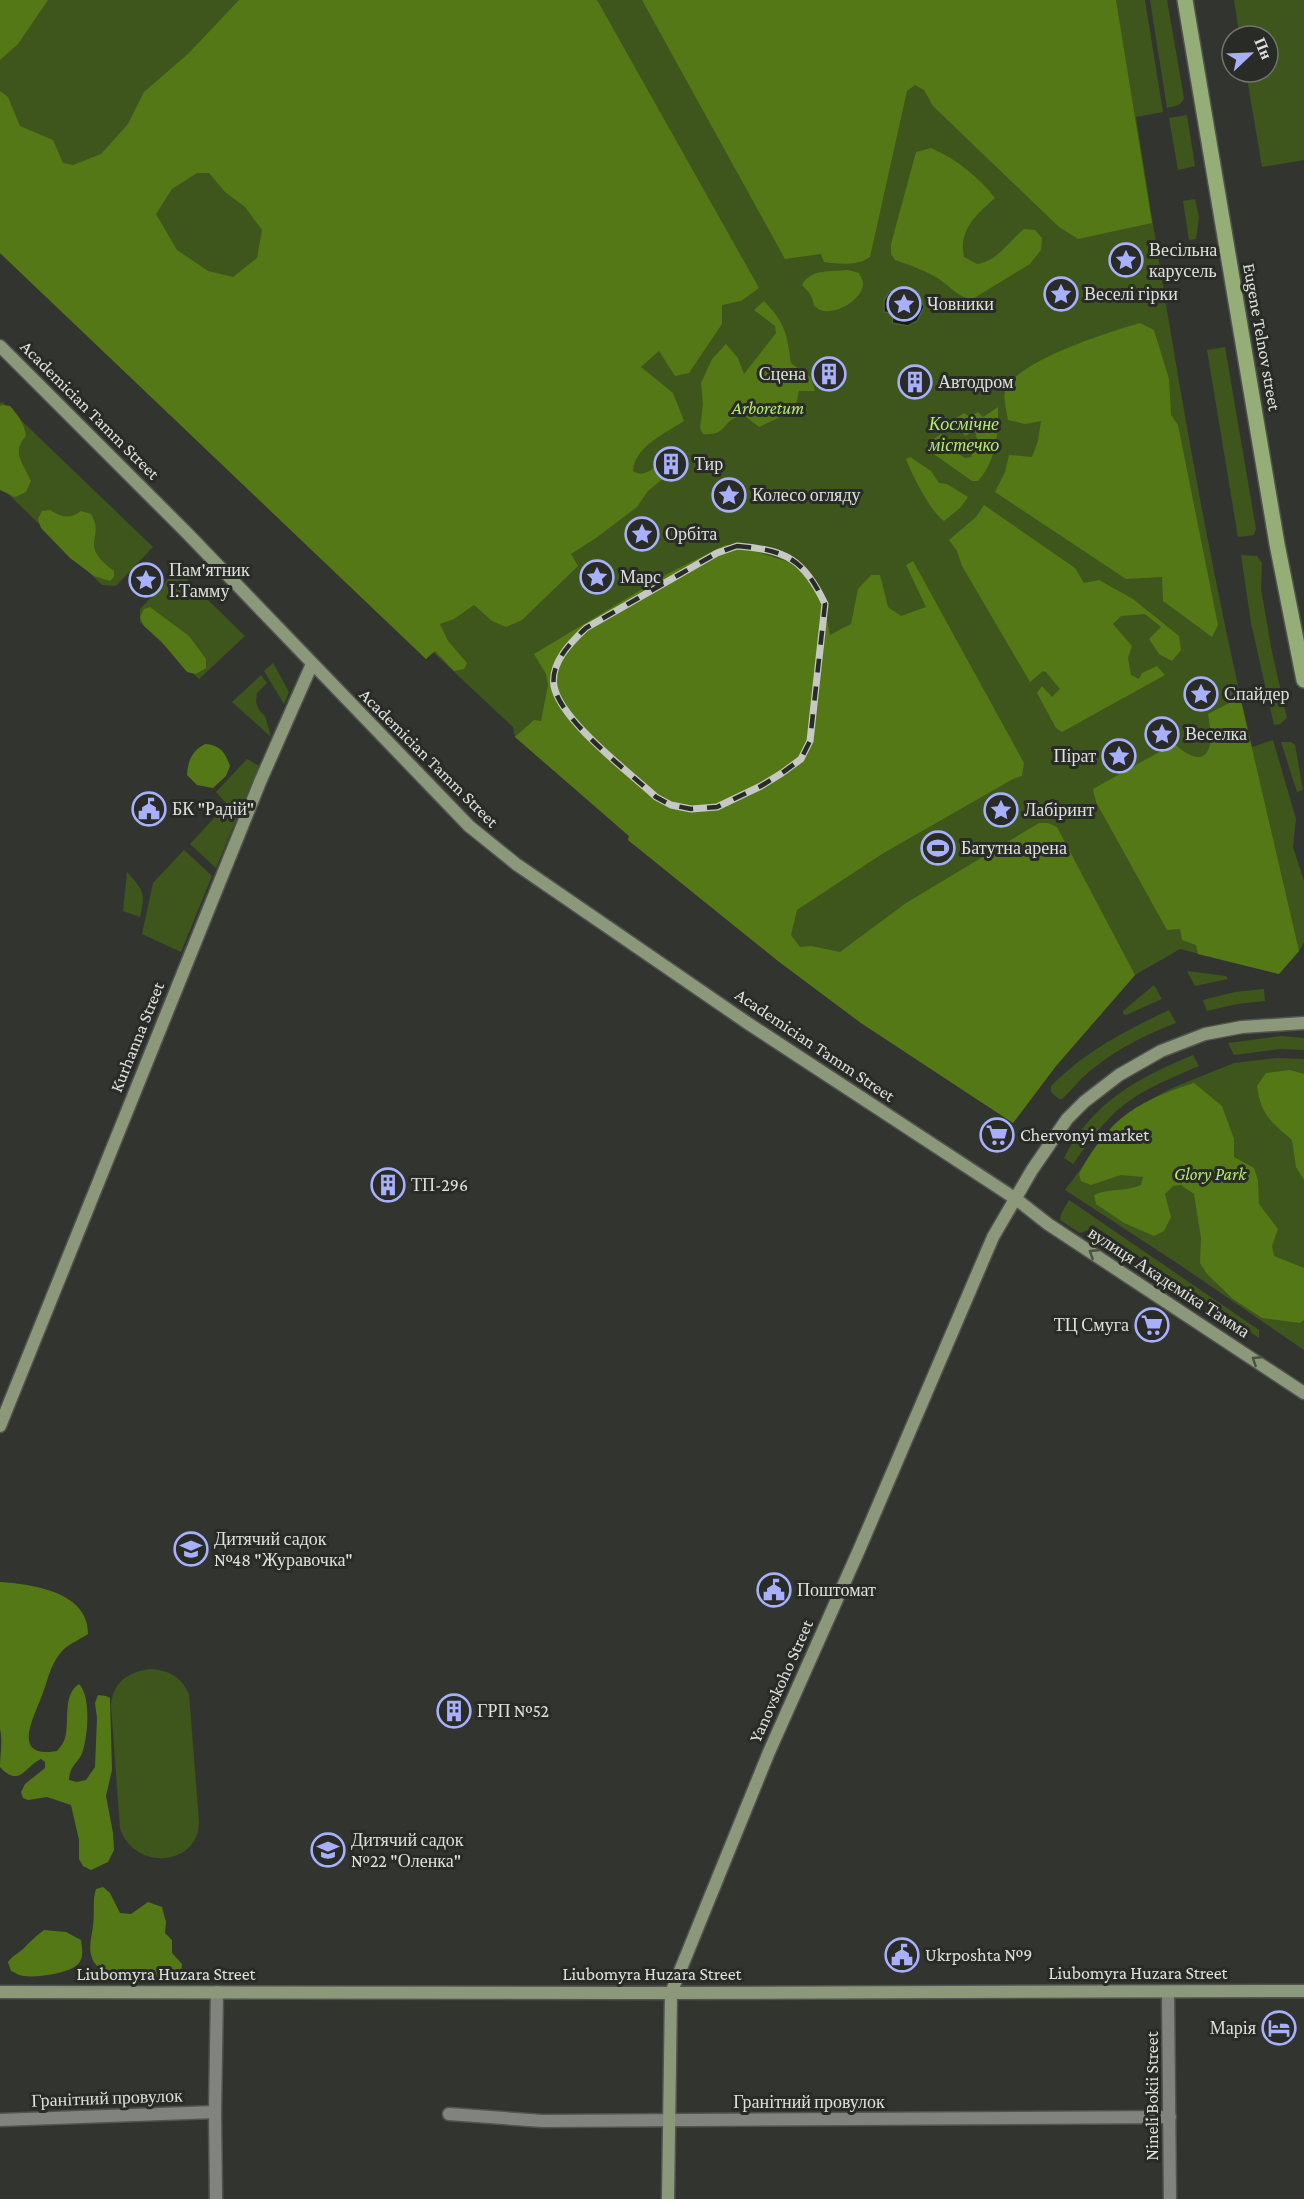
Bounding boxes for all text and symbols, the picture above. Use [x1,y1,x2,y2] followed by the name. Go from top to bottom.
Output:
[1220,24,1280,84] north arrow
[1251,35,1275,62] text: Пн
[1149,240,1217,281] place label: Весільна карусель
[1108,242,1144,278] place icon: Весільна карусель
[1239,262,1285,413] street label: Eugene Telnov street
[1043,276,1079,312] place icon: Веселі гірки
[1084,284,1178,304] place label: Веселі гірки
[886,286,922,322] place icon: Човники
[927,294,994,314] place label: Човники
[16,336,164,484] street label: Academician Tamm Street
[811,356,847,392] building icon: Сцена
[759,364,806,384] place label: Сцена
[897,364,933,400] building icon: Автодром
[938,372,1013,392] place label: Автодром
[731,398,804,418] park label: Arboretum
[928,414,999,455] park label: Космічне містечко
[653,446,689,482] building icon: Тир
[694,454,723,474] place label: Тир
[711,477,747,513] place icon: Колесо огляду
[752,485,861,505] place label: Колесо огляду
[624,516,660,552] place icon: Орбіта
[665,524,717,544] place label: Орбіта
[579,559,615,595] place icon: Марс
[169,560,250,601] place label: Пам'ятник І.Тамму
[128,562,164,598] place icon: Пам'ятник І.Тамму
[620,567,661,587] place label: Марс
[1183,676,1219,712] place icon: Спайдер
[355,684,503,832] street label: Academician Tamm Street
[1224,684,1289,704] place label: Спайдер
[1144,716,1180,752] place icon: Веселка
[1185,724,1247,744] place label: Веселка
[1101,738,1137,774] place icon: Пірат
[1054,746,1096,766] place label: Пірат
[131,791,167,827] public building icon: БК "Радій"
[983,792,1019,828] place icon: Лабіринт
[172,799,254,819] place label: БК "Радій"
[1024,800,1095,820] place label: Лабіринт
[920,830,956,866] sports icon: Батутна арена
[961,838,1067,858] place label: Батутна арена
[106,978,169,1095] street label: Kurhanna Street
[731,984,899,1106] street label: Academician Tamm Street
[979,1117,1015,1153] supermarket icon: Chervonyi market
[1020,1125,1150,1145] place label: Chervonyi market
[1174,1164,1247,1184] park label: Glory Park
[370,1167,406,1203] building icon: ТП-296
[411,1175,468,1195] place label: ТП-296
[1085,1222,1253,1342] street label: вулиця Академіка Тамма
[1088,1249,1099,1260] one-way arrow
[1134,1307,1170,1343] supermarket icon: ТЦ Смуга
[1054,1315,1129,1335] place label: ТЦ Смуга
[1251,1357,1262,1368] one-way arrow
[214,1529,353,1570] place label: Дитячий садок №48 "Журавочка"
[173,1531,209,1567] school or university icon: Дитячий садок №48 "Журавочка"
[756,1572,792,1608] public building icon: Поштомат
[797,1580,876,1600] place label: Поштомат
[745,1616,817,1745] street label: Yanovskoho Street
[436,1693,472,1729] building icon: ГРП №52
[477,1701,549,1721] place label: ГРП №52
[351,1830,464,1871] place label: Дитячий садок №22 "Оленка"
[310,1832,346,1868] school or university icon: Дитячий садок №22 "Оленка"
[884,1937,920,1973] public building icon: Ukrposhta №9
[925,1945,1032,1965] place label: Ukrposhta №9
[1048,1963,1229,1983] street label: Liubomyra Huzara Street
[76,1964,257,1984] street label: Liubomyra Huzara Street
[562,1964,743,1984] street label: Liubomyra Huzara Street
[1261,2010,1297,2046] hotel icon: Марія
[1210,2018,1256,2038] place label: Марія
[1142,2030,1162,2161] street label: Nineli Bokii Street
[31,2085,183,2111] street label: Гранітний провулок
[733,2092,885,2112] street label: Гранітний провулок

